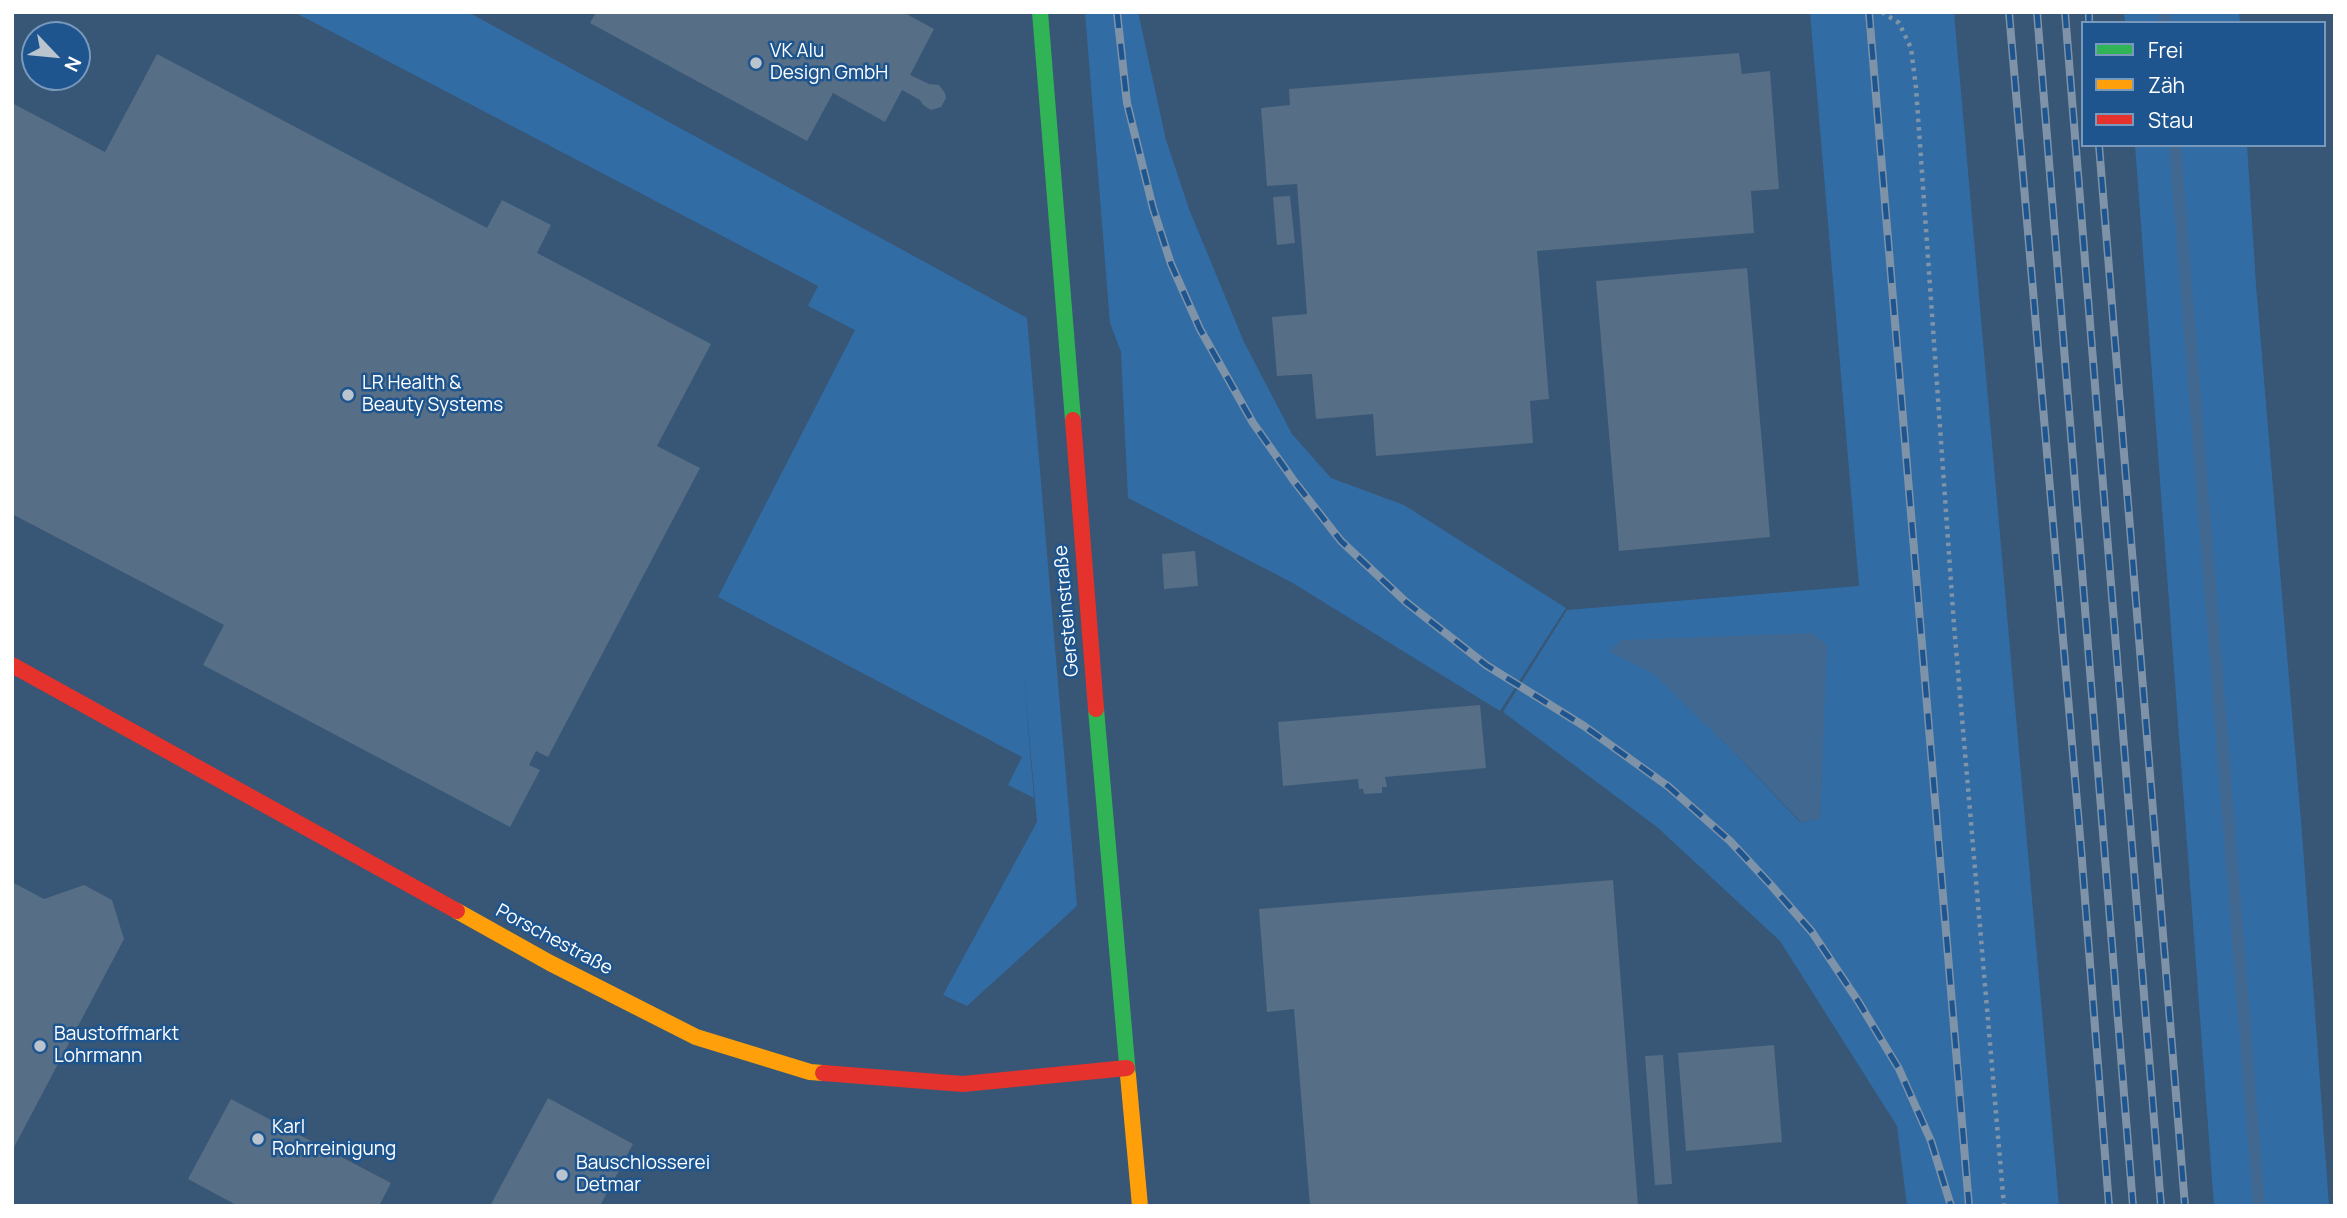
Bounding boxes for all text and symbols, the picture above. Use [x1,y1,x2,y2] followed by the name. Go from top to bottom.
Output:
[21,21,91,91] north arrow
[2081,21,2326,147] legend
[2148,36,2183,64] text: Frei
[770,41,888,85] place label: VK Alu Design GmbH
[58,52,88,76] text: N
[748,55,764,71] marker: VK Alu Design GmbH
[2148,71,2185,99] text: Zäh
[2148,106,2194,134] text: Stau
[362,373,503,417] place label: LR Health & Beauty Systems
[340,387,356,403] marker: LR Health & Beauty Systems
[1050,544,1084,678] street label: Gersteinstraße
[492,900,616,980] street label: Porschestraße
[54,1024,179,1068] place label: Baustoffmarkt Lohrmann
[32,1038,48,1054] marker: Baustoffmarkt Lohrmann
[272,1117,396,1161] place label: Karl Rohrreinigung
[250,1131,266,1147] marker: Karl Rohrreinigung
[576,1153,710,1197] place label: Bauschlosserei Detmar
[554,1167,570,1183] marker: Bauschlosserei Detmar

